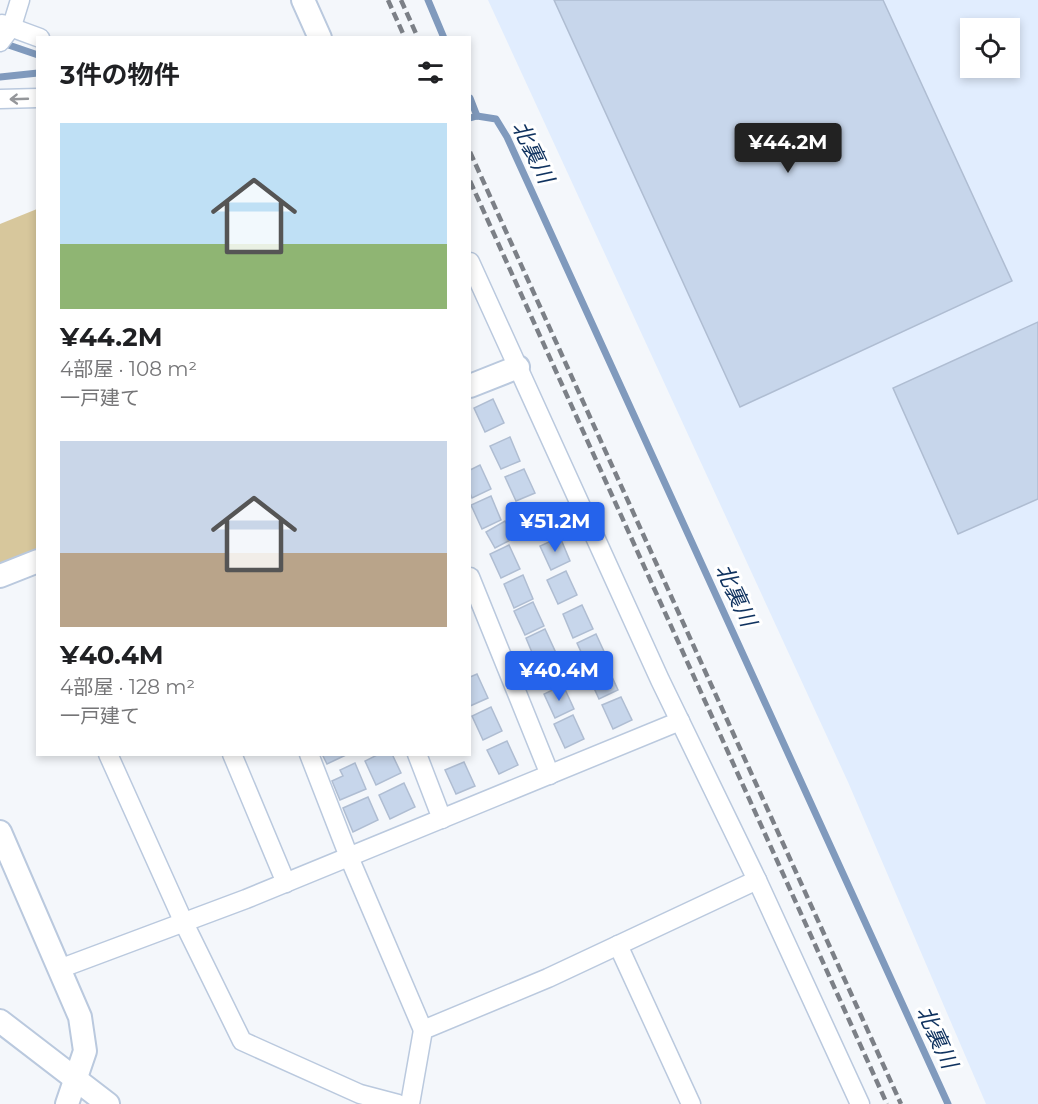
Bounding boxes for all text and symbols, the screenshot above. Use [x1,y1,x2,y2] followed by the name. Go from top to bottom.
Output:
[960,18,1020,78] map controls
[960,18,1020,78] button: locate
[414,56,447,89] icon: filters
[60,59,179,91] text: 3件の物件
[9,93,29,104] one-way arrow
[506,116,560,189] water label: 北裏川
[739,123,837,174] pin: ¥44.2M
[749,130,827,154] text: ¥44.2M
[200,162,308,270] icon: home
[60,321,162,353] text: ¥44.2M
[60,357,197,381] text: 4部屋 · 108 m²
[60,386,140,410] text: 一戸建て
[200,480,308,588] icon: home
[506,502,604,553] pin: ¥51.2M
[520,509,590,533] text: ¥51.2M
[710,559,763,632] water label: 北裏川
[60,639,164,671] text: ¥40.4M
[510,651,608,702] pin: ¥40.4M
[519,658,599,682] text: ¥40.4M
[60,675,195,699] text: 4部屋 · 128 m²
[60,704,140,728] text: 一戸建て
[911,1001,964,1074] water label: 北裏川

